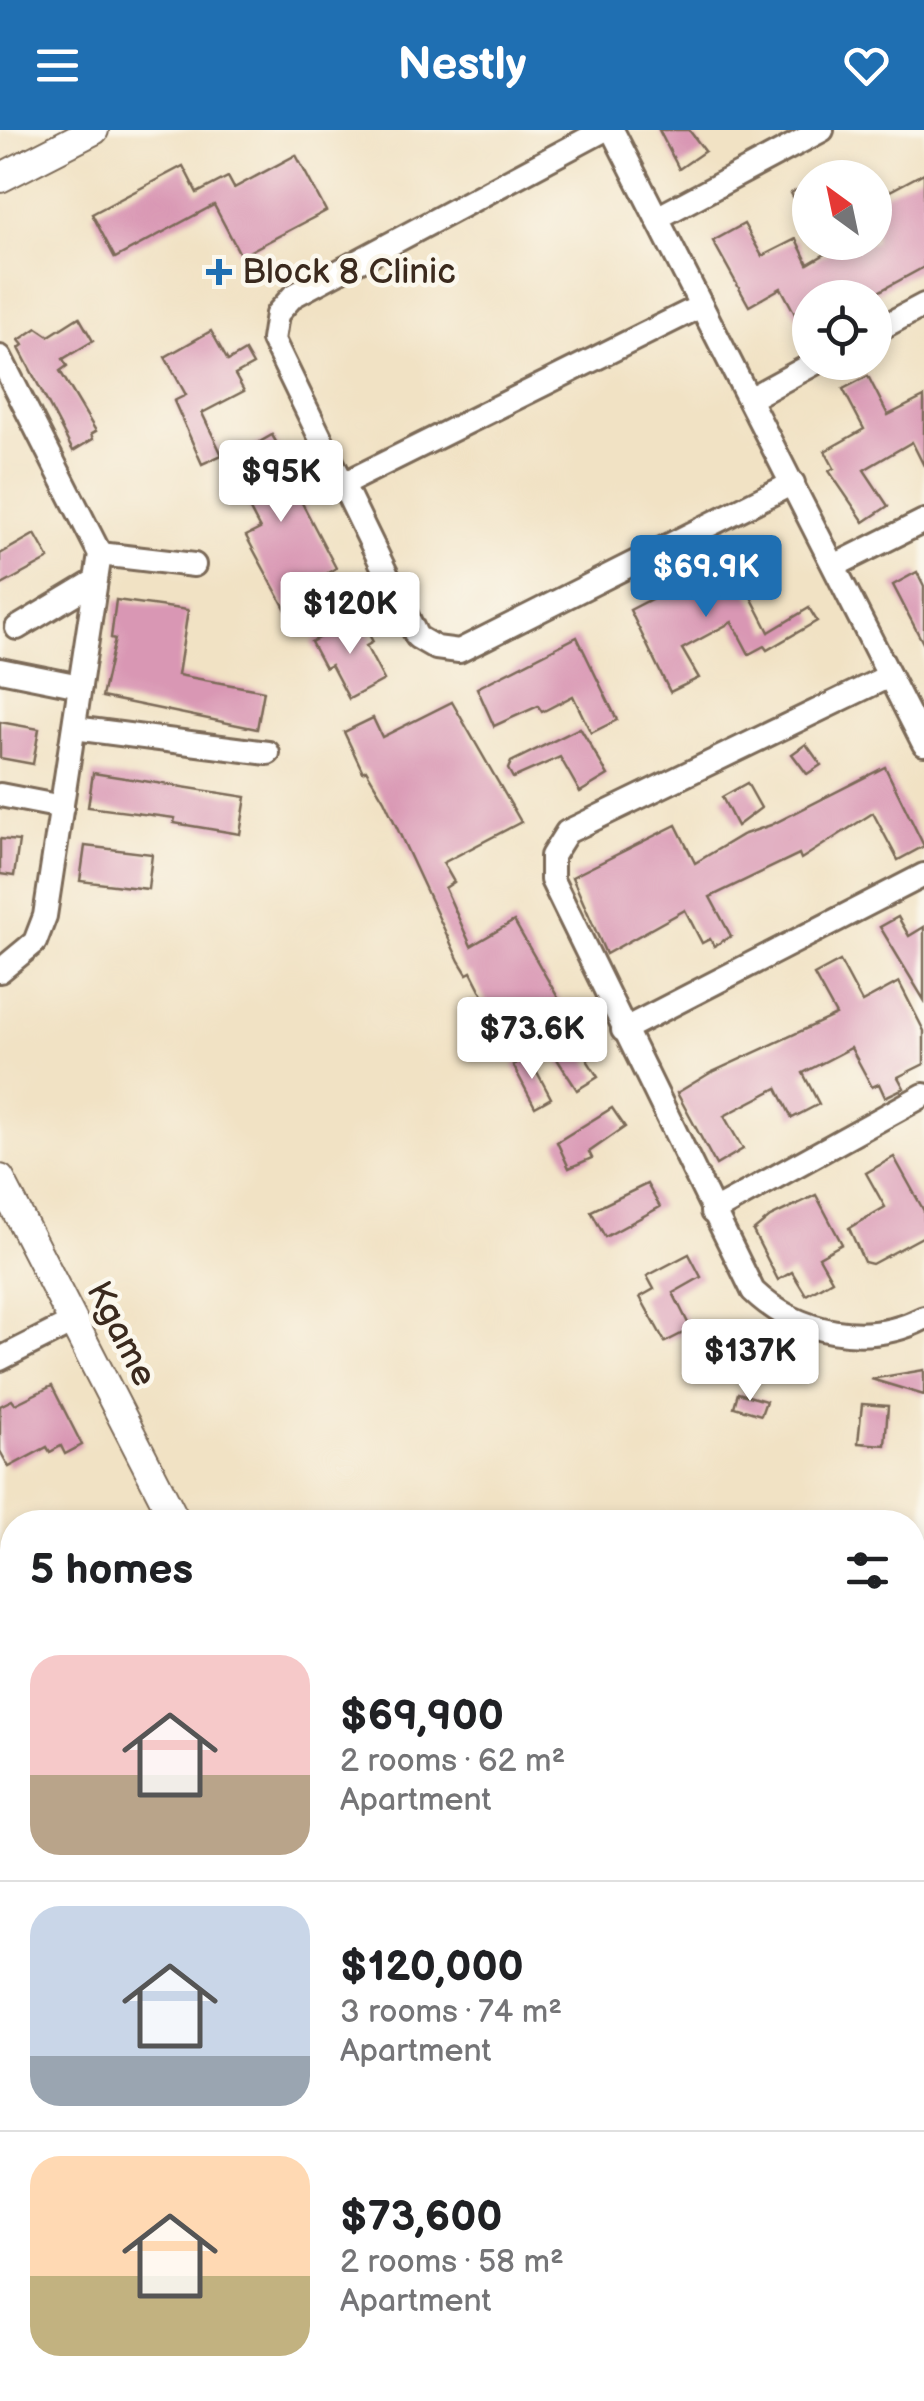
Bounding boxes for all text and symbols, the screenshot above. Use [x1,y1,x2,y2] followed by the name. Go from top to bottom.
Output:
[30,38,85,93] icon: menu
[398,38,526,93] text: Nestly
[839,38,894,93] icon: heart
[792,160,892,260] north arrow
[792,160,892,380] map controls
[242,251,456,294] place label: Block 8 Clinic
[206,259,232,285] marker: Block 8 Clinic
[792,280,892,380] button: locate
[222,440,340,525] pin: $95K
[241,453,321,492] text: $95K
[625,535,787,620] pin: $69.9K
[653,548,759,587] text: $69.9K
[280,572,420,657] pin: $120K
[303,585,397,624] text: $120K
[451,997,613,1082] pin: $73.6K
[479,1010,585,1049] text: $73.6K
[76,1274,166,1394] street label: Kgame
[680,1319,820,1404] pin: $137K
[704,1332,796,1371] text: $137K
[840,1543,895,1598] icon: filters
[30,1545,193,1596] text: 5 homes
[340,1691,504,1742] text: $69,900
[110,1695,230,1815] icon: home
[340,1742,565,1781] text: 2 rooms · 62 m²
[340,1781,491,1820] text: Apartment
[340,1942,524,1993] text: $120,000
[110,1946,230,2066] icon: home
[340,1993,562,2032] text: 3 rooms · 74 m²
[340,2032,491,2071] text: Apartment
[340,2192,503,2243] text: $73,600
[110,2196,230,2316] icon: home
[340,2243,564,2282] text: 2 rooms · 58 m²
[340,2282,491,2321] text: Apartment

